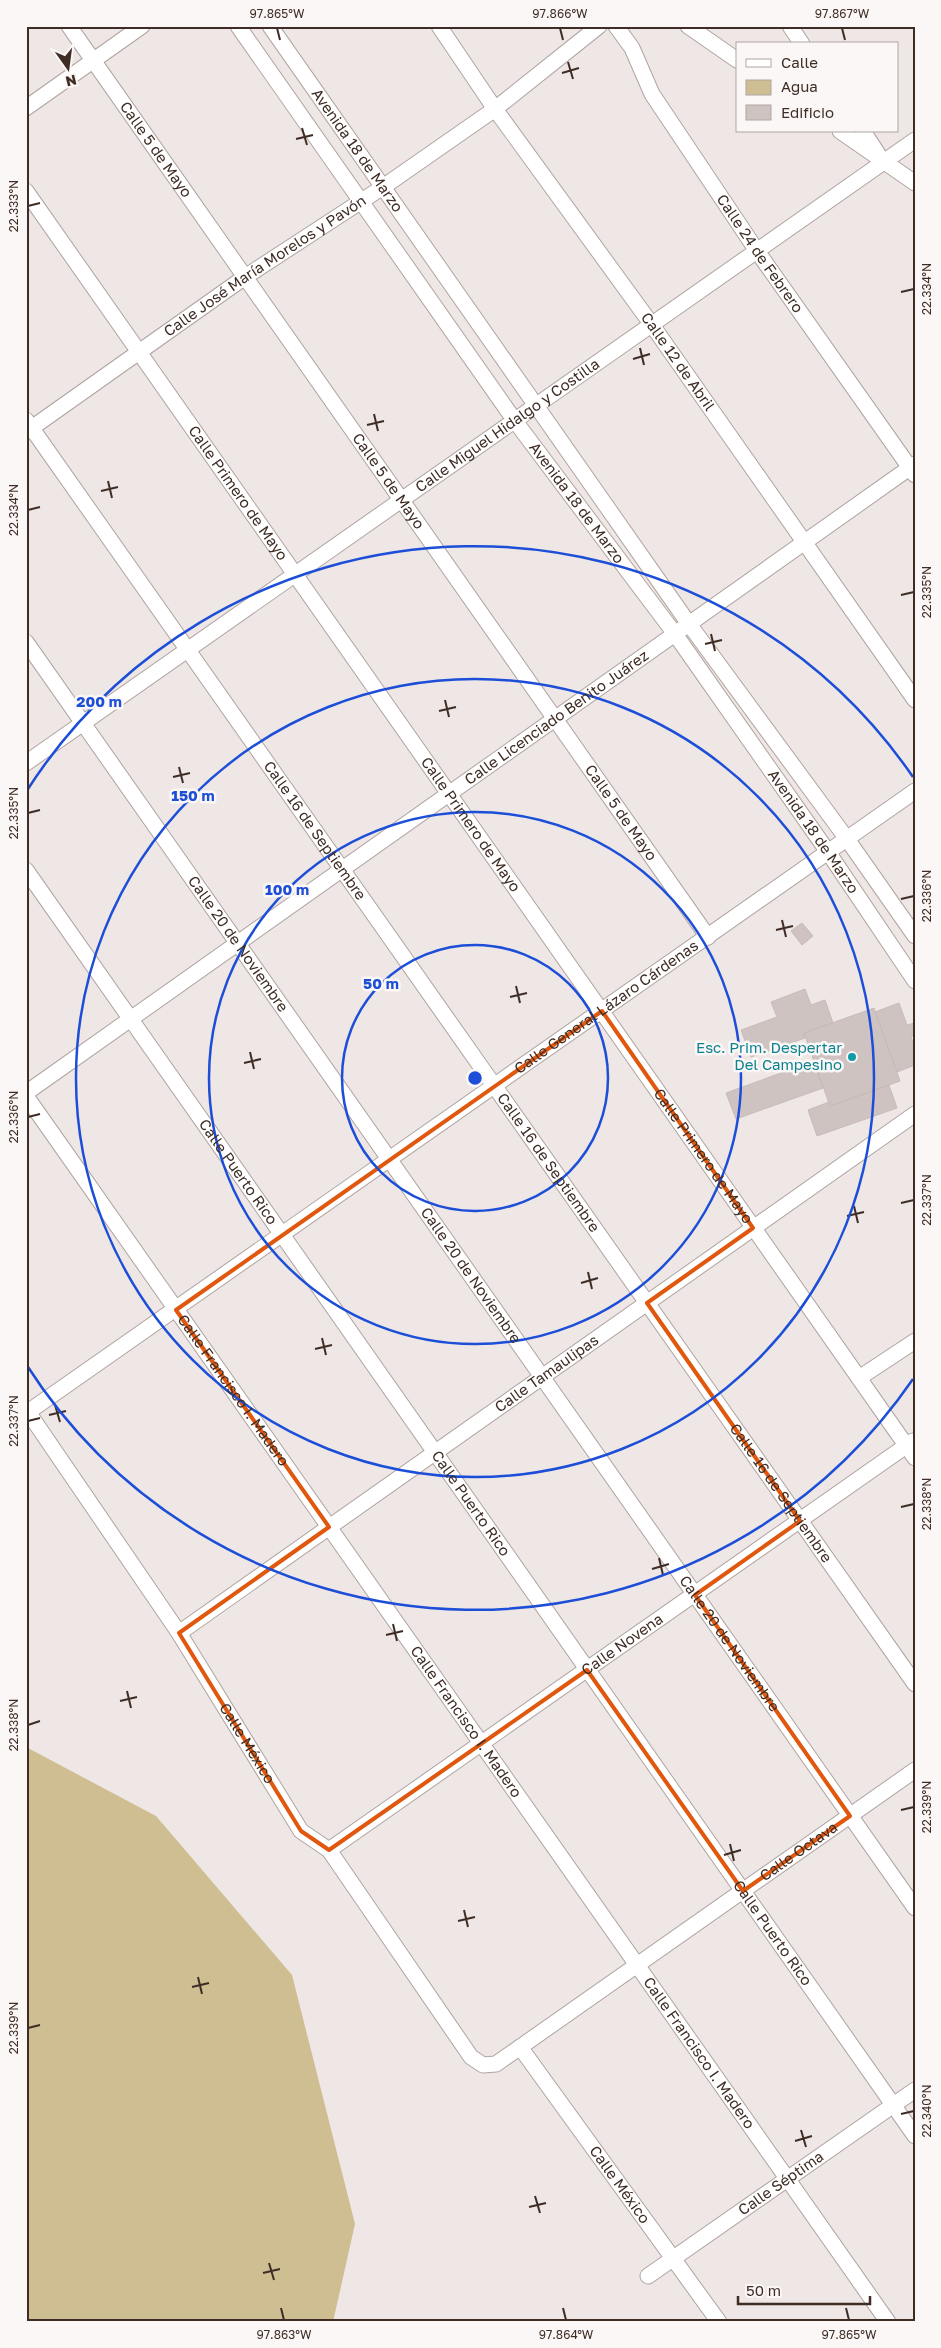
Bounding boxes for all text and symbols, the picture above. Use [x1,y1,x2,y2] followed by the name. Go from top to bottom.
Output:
[250,6,305,21] text: 97.865°W
[532,6,588,21] text: 97.866°W
[815,6,870,21] text: 97.867°W
[42,42,92,92] north arrow
[736,42,898,132] legend
[781,53,818,71] text: Calle
[64,72,78,91] text: N
[781,77,818,95] text: Agua
[309,85,408,215] street label: Avenida 18 de Marzo
[117,98,196,200] street label: Calle 5 de Mayo
[781,103,834,121] text: Edificio
[6,180,21,232] text: 22.333°N
[714,190,808,316] street label: Calle 24 de Febrero
[160,191,369,340] street label: Calle José María Morelos y Pavón
[919,263,934,315] text: 22.334°N
[638,308,719,414] street label: Calle 12 de Abril
[412,354,602,495] street label: Calle Miguel Hidalgo y Costilla
[185,422,292,563] street label: Calle Primero de Mayo
[349,429,429,532] street label: Calle 5 de Mayo
[526,438,629,566] street label: Avenida 18 de Marzo
[6,484,21,536] text: 22.334°N
[919,566,934,618] text: 22.335°N
[461,645,652,788] street label: Calle Licenciado Benito Juárez
[76,692,122,710] text: 200 m
[418,753,525,895] street label: Calle Primero de Mayo
[261,757,371,903] street label: Calle 16 de Septiembre
[582,761,661,864] street label: Calle 5 de Mayo
[765,766,863,896] street label: Avenida 18 de Marzo
[171,786,215,804] text: 150 m
[6,787,21,839] text: 22.335°N
[919,870,934,922] text: 22.336°N
[185,872,293,1015] street label: Calle 20 de Noviembre
[265,880,309,898] text: 100 m
[510,936,701,1077] street label: Calle General Lázaro Cárdenas
[363,974,399,992] text: 50 m
[696,1038,842,1073] place label: Esc. Prim. Despertar Del Campesino
[846,1051,858,1063] marker: Esc. Prim. Despertar Del Campesino
[466,1069,484,1087] centre of rings
[650,1085,758,1227] street label: Calle Primero de Mayo
[494,1089,604,1235] street label: Calle 16 de Septiembre
[6,1091,21,1143] text: 22.336°N
[196,1115,282,1228] street label: Calle Puerto Rico
[919,1174,934,1226] text: 22.337°N
[418,1203,526,1347] street label: Calle 20 de Noviembre
[174,1311,293,1469] street label: Calle Francisco I. Madero
[491,1330,601,1415] street label: Calle Tamaulipas
[6,1395,21,1447] text: 22.337°N
[727,1420,837,1566] street label: Calle 16 de Septiembre
[428,1447,515,1559] street label: Calle Puerto Rico
[919,1478,934,1530] text: 22.338°N
[676,1572,784,1715] street label: Calle 20 de Noviembre
[577,1609,666,1679] street label: Calle Novena
[407,1642,526,1801] street label: Calle Francisco I. Madero
[6,1699,21,1751] text: 22.338°N
[216,1699,280,1787] street label: Calle México
[919,1781,934,1833] text: 22.339°N
[756,1817,840,1884] street label: Calle Octava
[730,1876,816,1989] street label: Calle Puerto Rico
[640,1973,759,2132] street label: Calle Francisco I. Madero
[6,2002,21,2054] text: 22.339°N
[919,2084,934,2138] text: 22.340°N
[586,2142,655,2226] street label: Calle México
[734,2147,827,2219] street label: Calle Séptima
[738,2273,871,2305] scale bar
[746,2281,781,2299] text: 50 m
[256,2327,312,2342] text: 97.863°W
[539,2327,594,2342] text: 97.864°W
[822,2327,877,2342] text: 97.865°W

